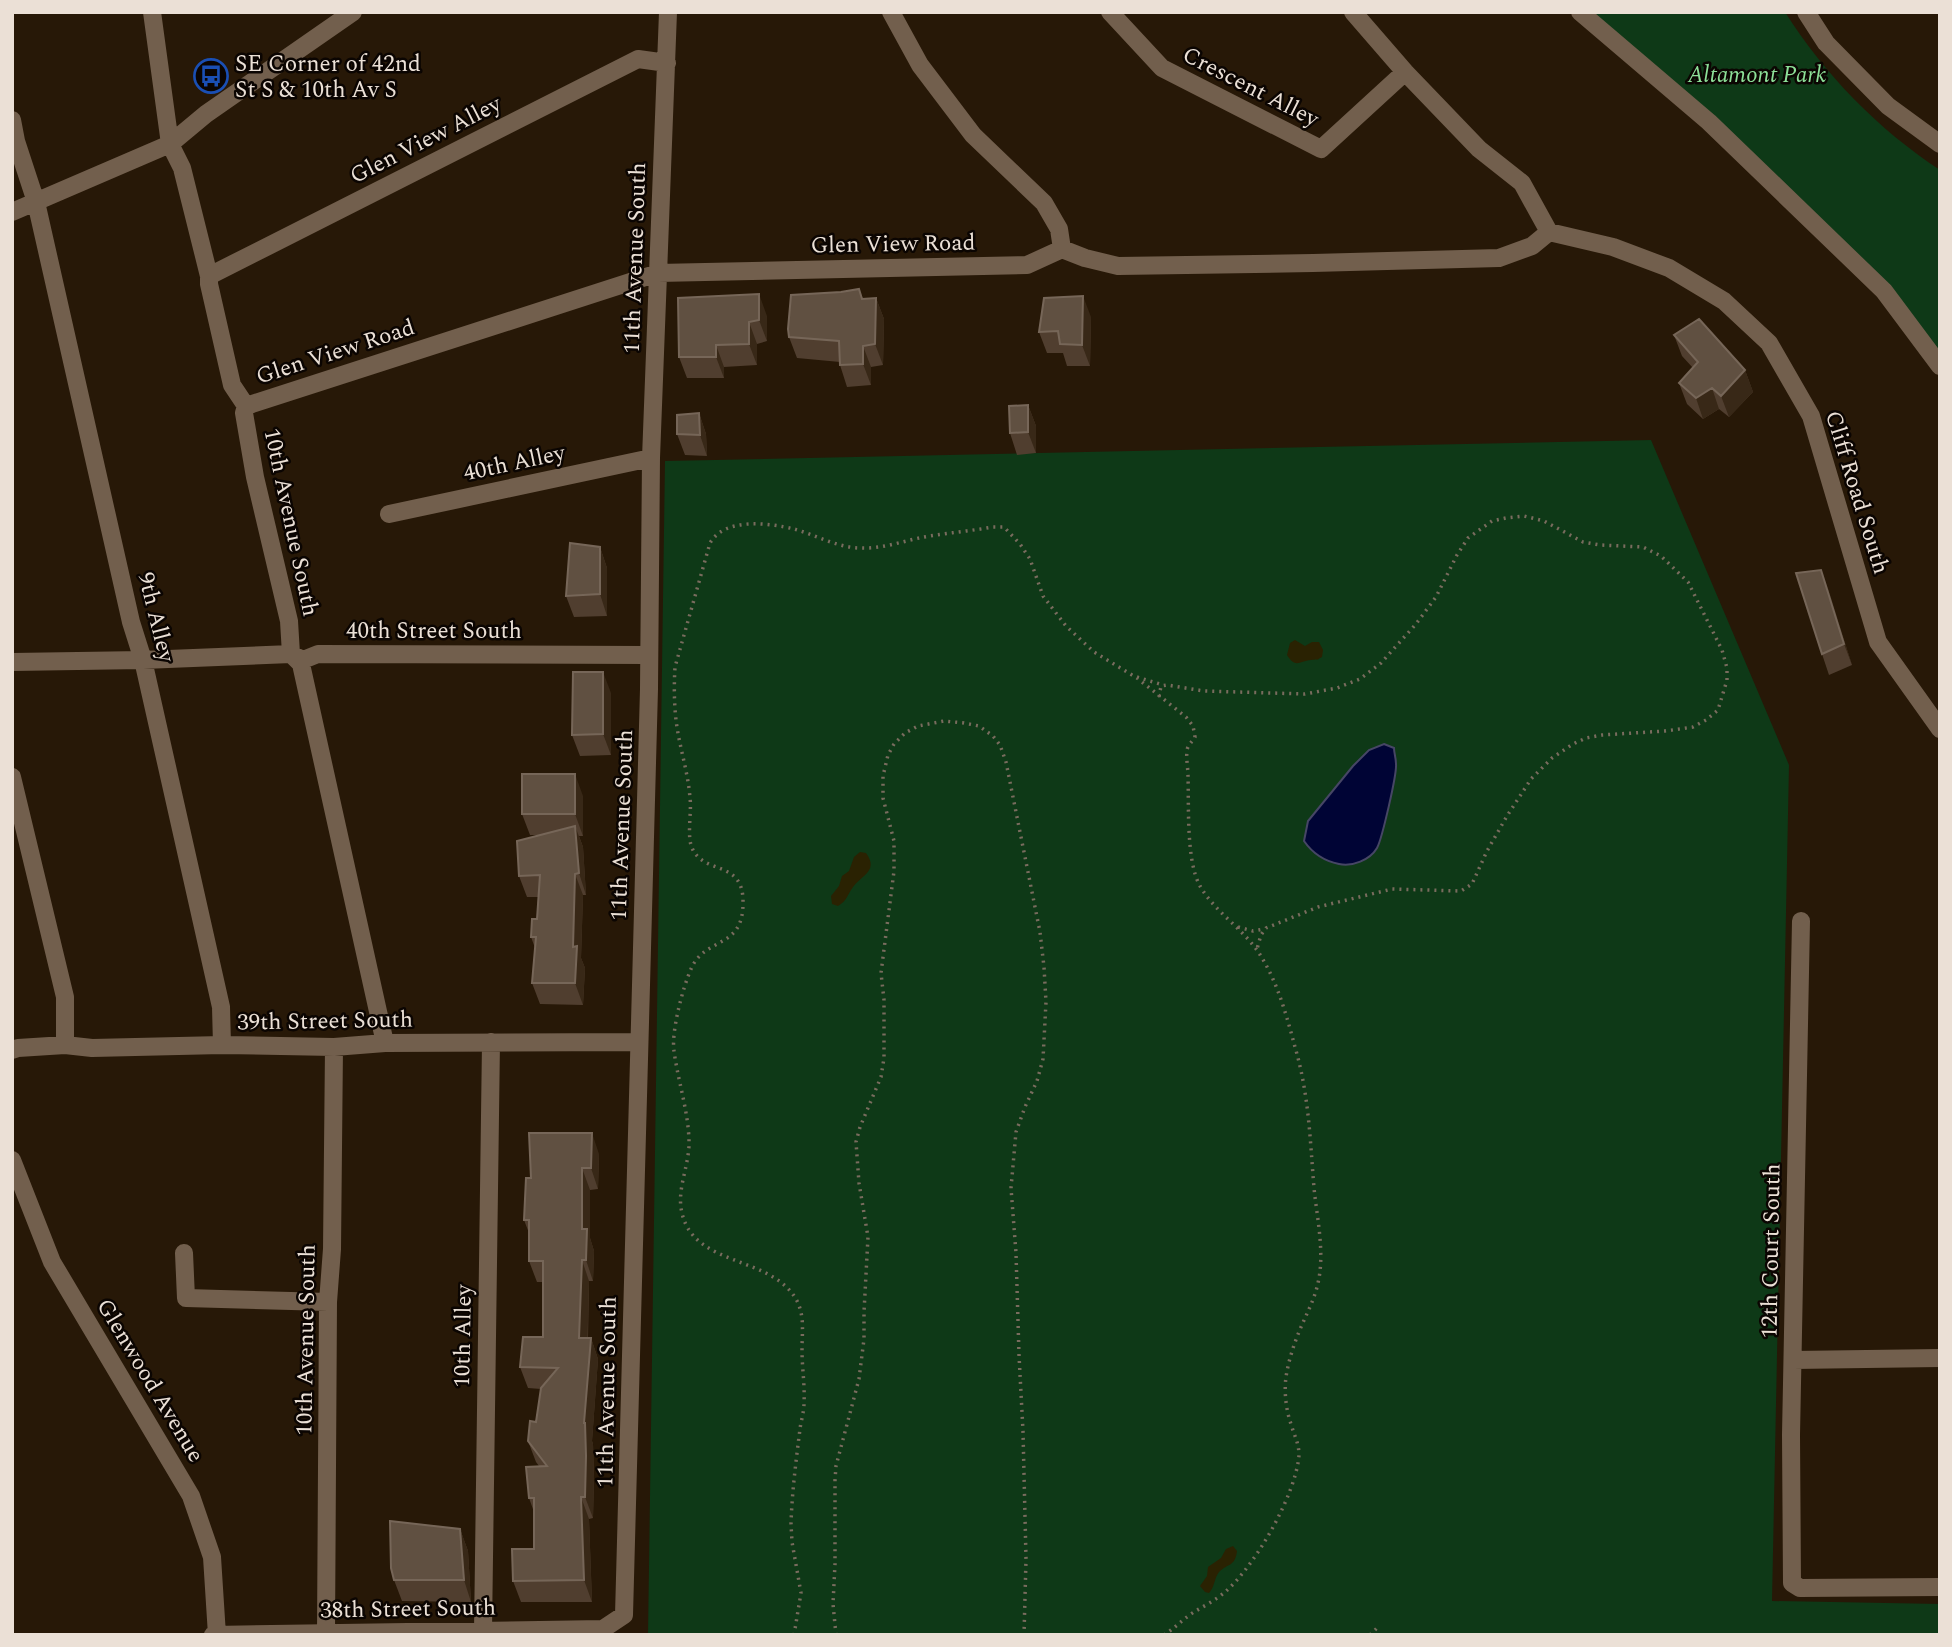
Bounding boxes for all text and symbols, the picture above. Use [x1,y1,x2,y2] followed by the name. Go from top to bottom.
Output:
[1176,38,1326,137] street label: Crescent Alley
[235,47,421,108] place label: SE Corner of 42nd St S & 10th Av S
[192,57,230,95] bus stop icon: SE Corner of 42nd St S & 10th Av S
[1687,58,1826,93] park label: Altamont Park
[344,87,508,194] street label: Glen View Alley
[615,162,656,354] street label: 11th Avenue South
[810,226,976,263] street label: Glen View Road
[252,310,419,395] street label: Glen View Road
[1815,406,1898,578] street label: Cliff Road South
[254,425,328,620] street label: 10th Avenue South
[460,435,569,491] street label: 40th Alley
[127,569,184,667] street label: 9th Alley
[346,614,522,649] street label: 40th Street South
[602,729,643,921] street label: 11th Avenue South
[237,1002,413,1041] street label: 39th Street South
[1752,1163,1791,1339] street label: 12th Court South
[287,1244,326,1436] street label: 10th Avenue South
[445,1283,482,1388] street label: 10th Alley
[87,1292,213,1469] street label: Glenwood Avenue
[588,1296,627,1488] street label: 11th Avenue South
[320,1590,496,1629] street label: 38th Street South

